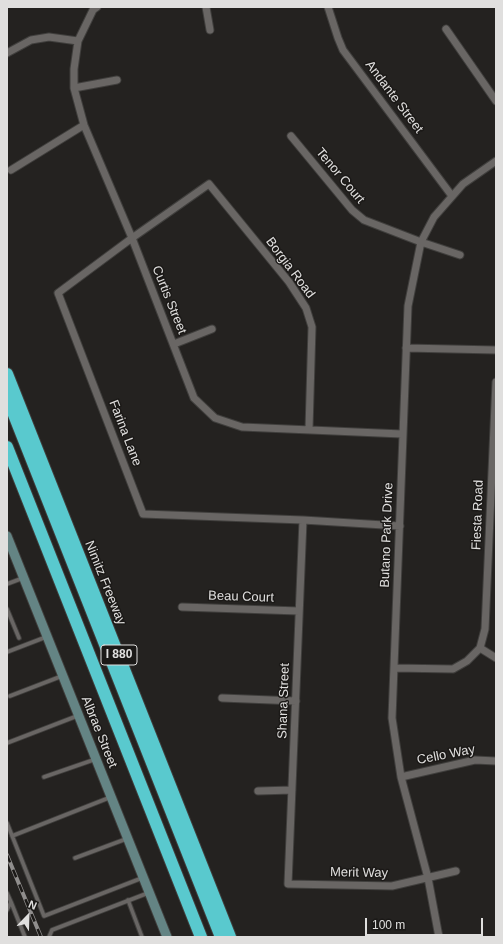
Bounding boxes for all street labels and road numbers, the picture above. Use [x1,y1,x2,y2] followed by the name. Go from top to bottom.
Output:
[362,58,426,136] street label: Andante Street
[312,145,368,207] street label: Tenor Court
[262,234,318,302] street label: Borgia Road
[148,264,190,336] street label: Curtis Street
[105,398,145,468] street label: Farina Lane
[469,480,487,550] street label: Fiesta Road
[377,482,397,588] street label: Butano Park Drive
[81,539,129,627] street label: Nimitz Freeway
[208,588,274,606] street label: Beau Court
[101,645,137,665] road number: I 880
[275,663,293,739] street label: Shana Street
[78,694,120,770] street label: Albrae Street
[416,742,476,768] street label: Cello Way
[330,865,388,881] street label: Merit Way

